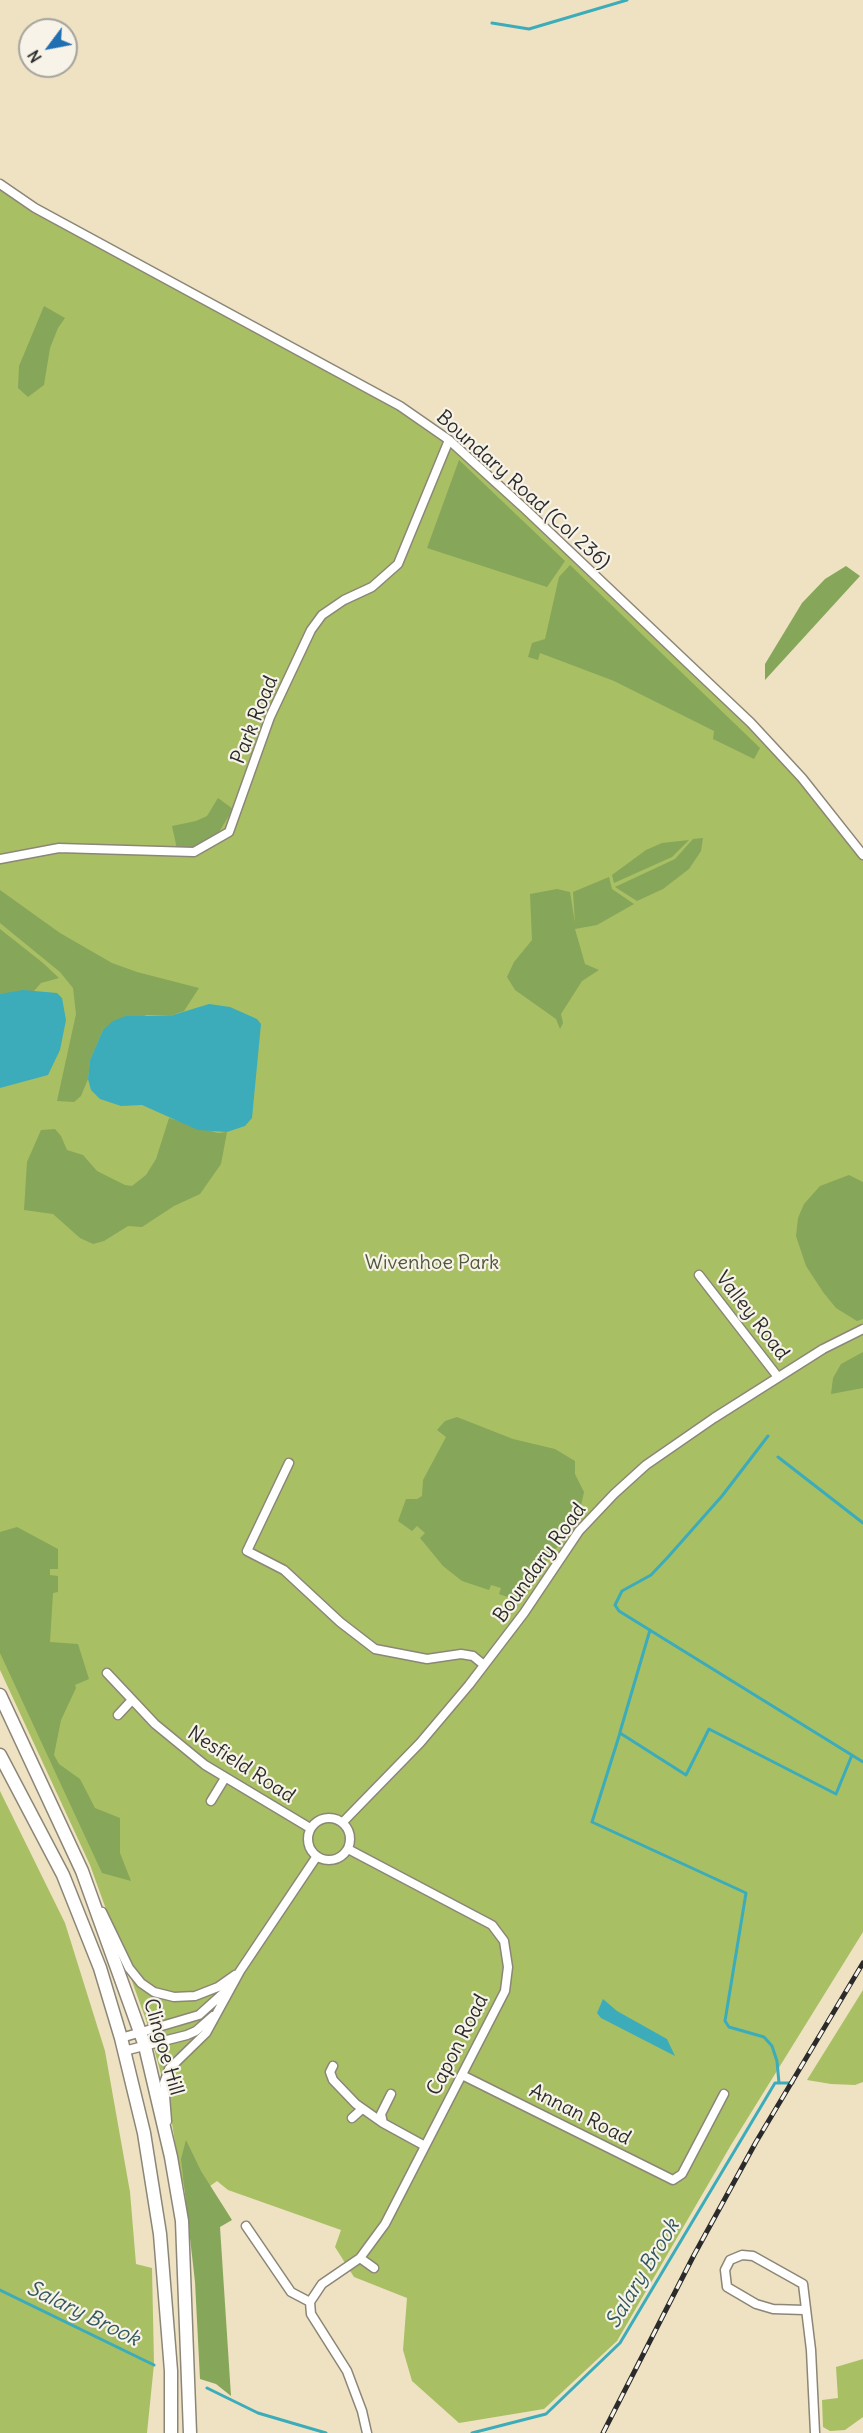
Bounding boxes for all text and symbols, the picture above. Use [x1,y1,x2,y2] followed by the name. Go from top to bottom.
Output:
[18,18,78,78] north arrow
[23,46,46,66] text: N
[431,406,615,574] street label: Boundary Road (Col 236)
[226,672,284,768] street label: Park Road
[365,1251,499,1275] park label: Wivenhoe Park
[710,1267,794,1365] street label: Valley Road
[489,1499,591,1627] street label: Boundary Road
[183,1721,299,1809] street label: Nesfield Road
[422,1990,494,2100] street label: Capon Road
[138,1996,188,2098] street label: Clingoe Hill
[525,2079,635,2151] street label: Annan Road
[601,2215,685,2333] water label: Salary Brook
[23,2276,143,2352] water label: Salary Brook

